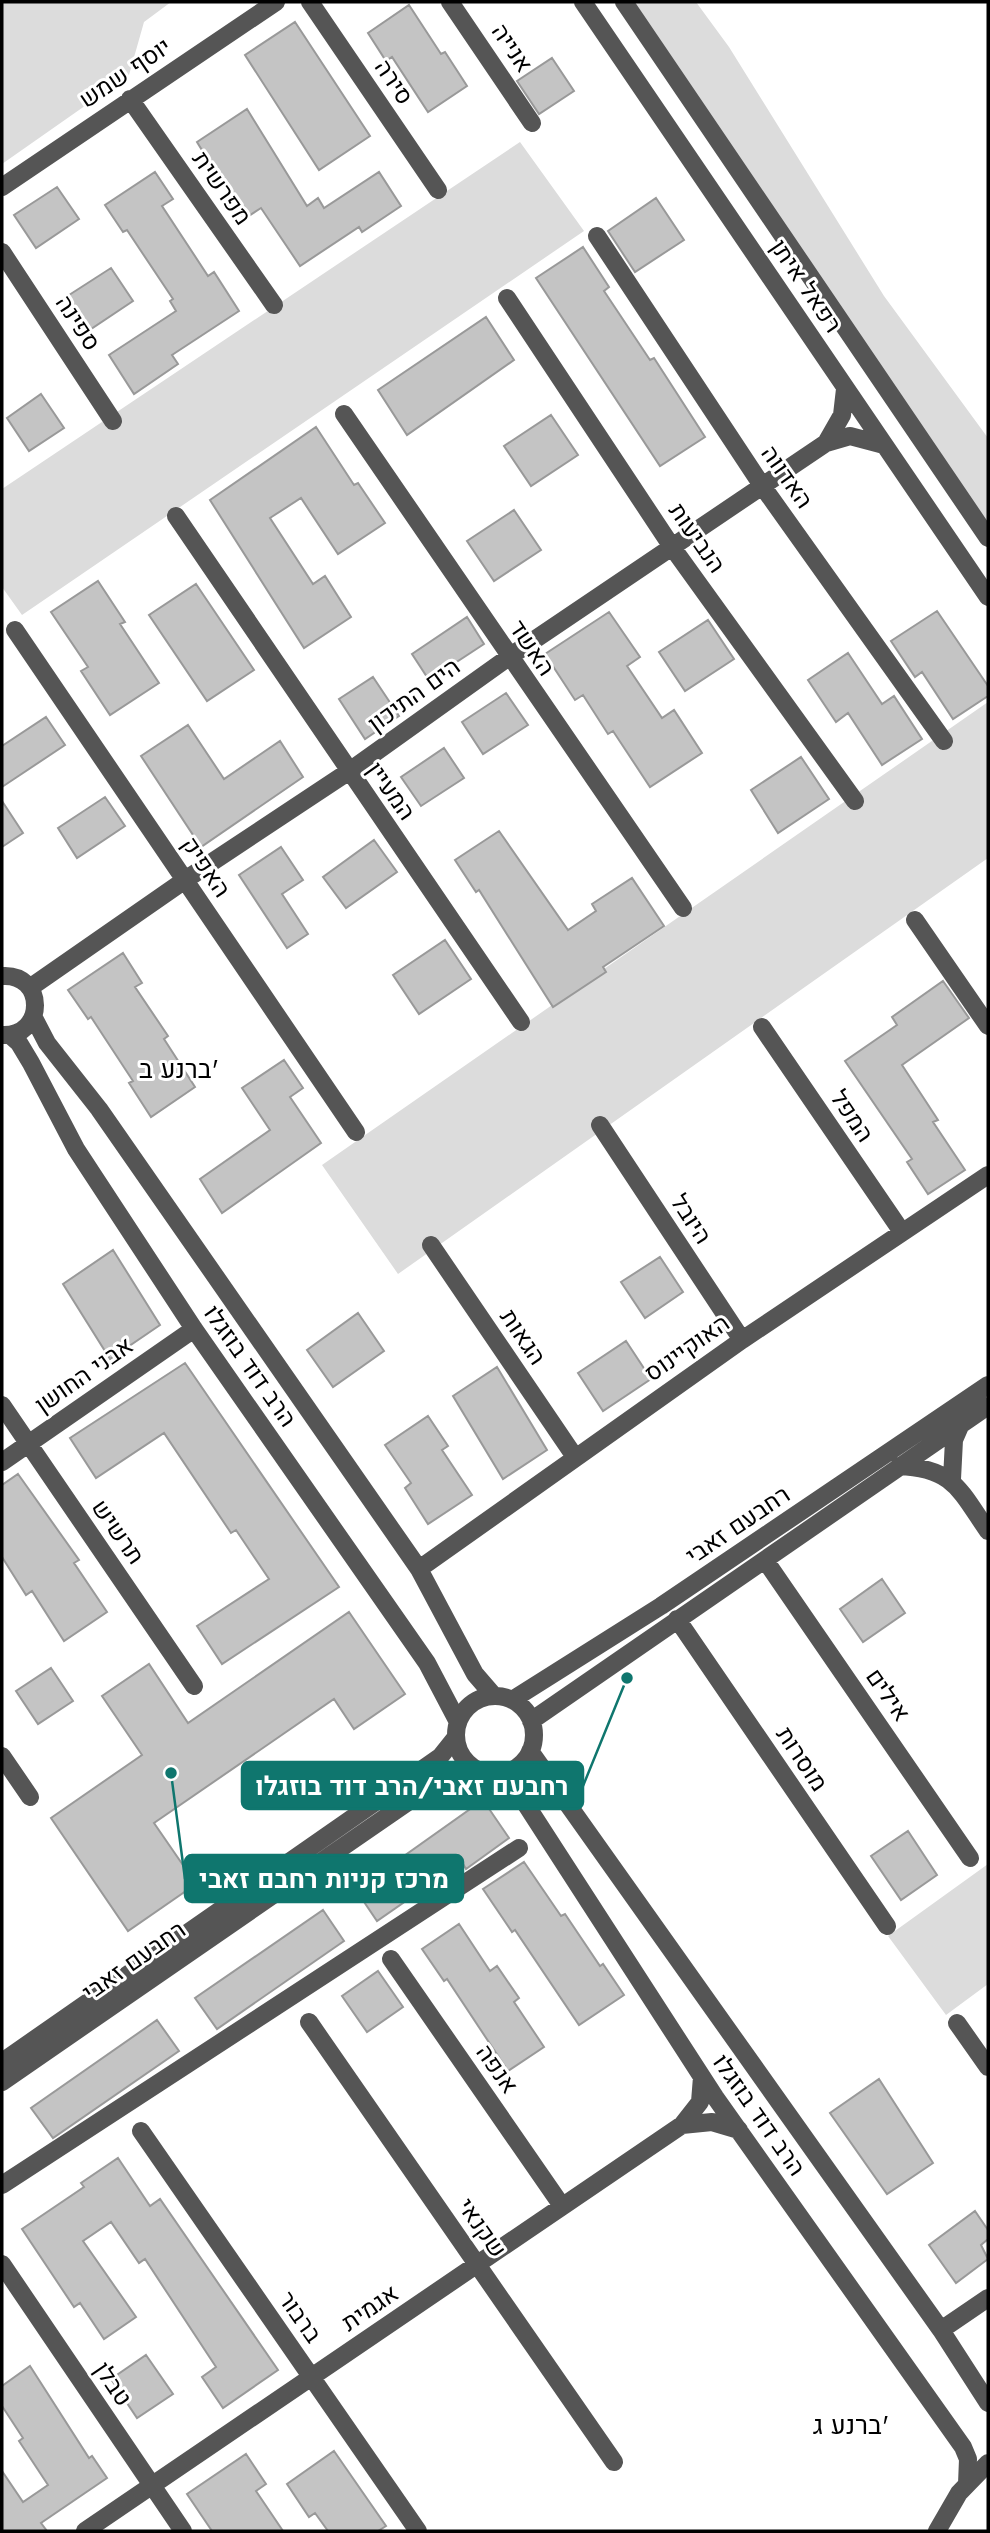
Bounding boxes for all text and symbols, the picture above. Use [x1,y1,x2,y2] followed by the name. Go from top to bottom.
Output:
[483,16,542,79] street label: אנייה
[72,29,178,116] street label: יוסף שמש
[366,52,422,112] street label: סירה
[184,144,261,232] street label: מפרשית
[762,232,851,340] street label: רפאל איתן
[47,288,110,358] street label: ספינה
[753,438,822,516] street label: האדווה
[661,495,734,580] street label: הנביעות
[501,613,564,683] street label: האשד
[360,649,467,740] street label: הים התיכון
[359,754,424,827] street label: המעיין
[173,829,240,904] street label: האפיק
[139,1050,219,1088] district label: ברנע ב'
[822,1082,883,1149] street label: המפל
[662,1187,721,1251] street label: היובל
[195,1298,305,1434] street label: הרב דוד בוזגלו
[492,1302,555,1372] street label: הגאות
[637,1305,737,1390] street label: האוקיינוס
[27,1328,140,1421] street label: אבני החושן
[679,1477,797,1572] street label: רחבעם זאבי
[83,1492,153,1571] street label: תרשיש
[858,1661,919,1728] street label: אילים
[768,1719,837,1798] street label: מוסרות
[242,1762,583,1809] callout: רחבעם זאבי/הרב דוד בוזגלו
[255,1767,569,1805] text: רחבעם זאבי/הרב דוד בוזגלו
[185,1855,463,1902] callout: מרכז קניות רחבם זאבי
[199,1860,449,1898] text: מרכז קניות רחבם זאבי
[75,1912,193,2009] street label: רחבעם זאבי
[468,2037,527,2101] street label: אנפה
[704,2047,814,2183] street label: הרב דוד בוזגלו
[449,2191,515,2265] street label: שקנאי
[334,2276,405,2339] street label: אגמית
[270,2284,331,2350] street label: ברבור
[86,2355,141,2413] street label: טבלן
[813,2406,889,2444] district label: ברנע ג'

